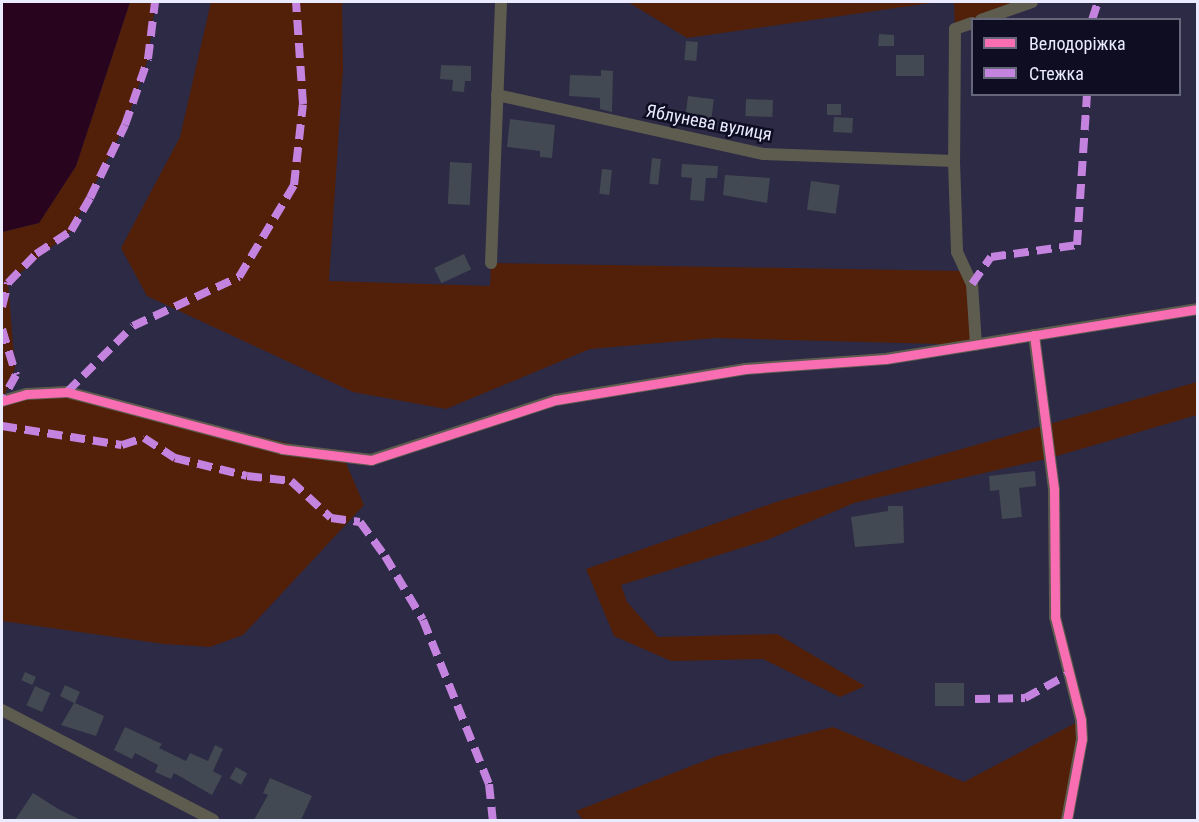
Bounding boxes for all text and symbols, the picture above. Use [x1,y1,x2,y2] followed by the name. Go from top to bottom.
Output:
[971,18,1181,96] legend
[1029,33,1126,54] text: Велодоріжка
[1029,63,1084,84] text: Стежка
[644,100,774,146] street label: Яблунева вулиця

